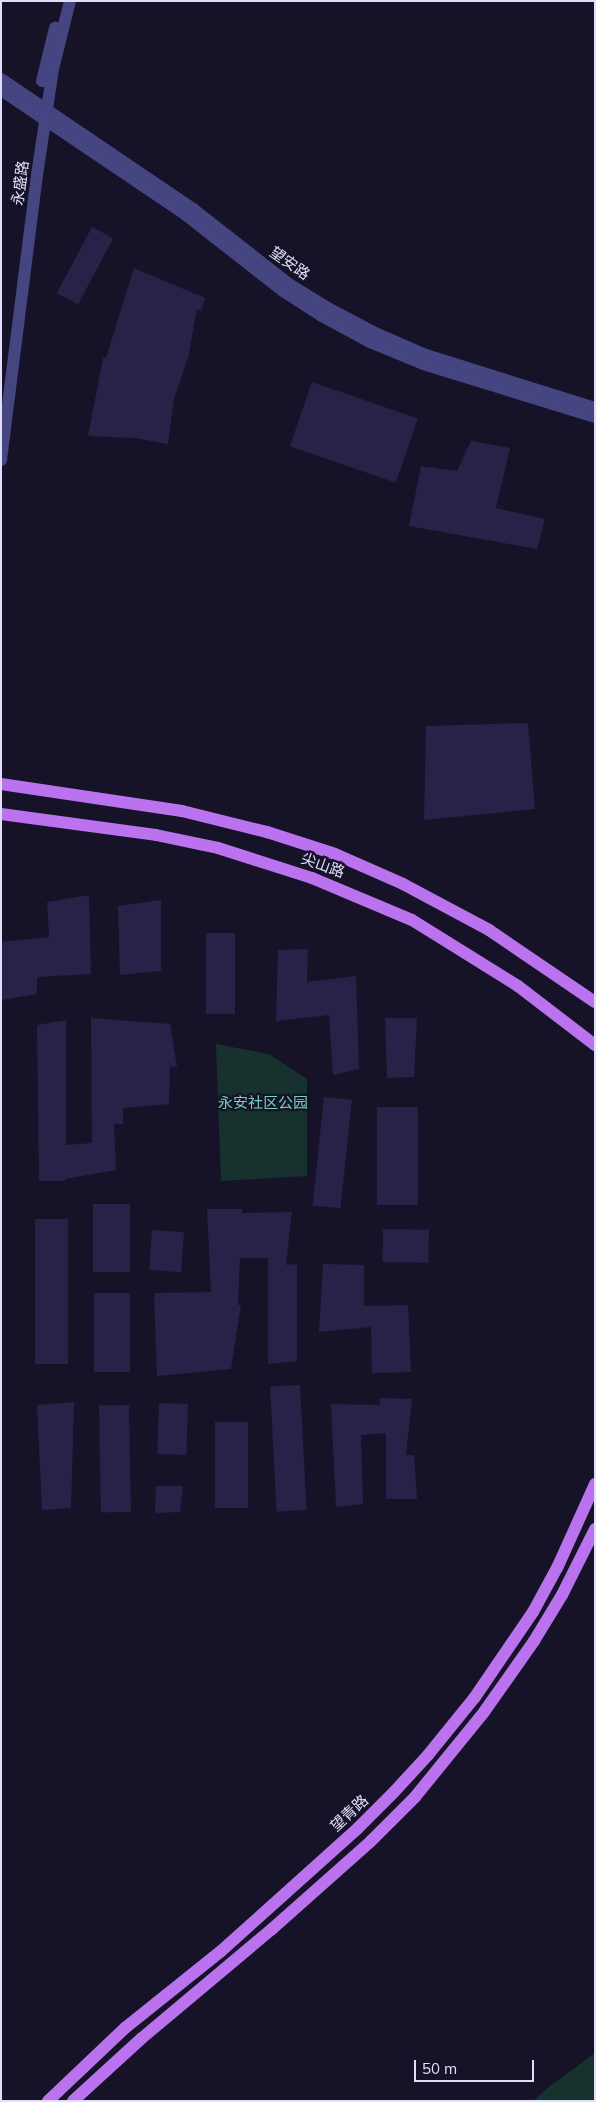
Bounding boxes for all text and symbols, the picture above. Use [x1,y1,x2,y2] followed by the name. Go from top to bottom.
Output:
[8,159,32,207] street label: 永盛路
[266,243,314,283] street label: 望安路
[299,849,347,881] street label: 尖山路
[218,1094,308,1112] park label: 永安社区公园
[326,1791,372,1835] street label: 望青路
[416,2050,536,2082] scale bar
[422,2059,457,2078] text: 50 m

